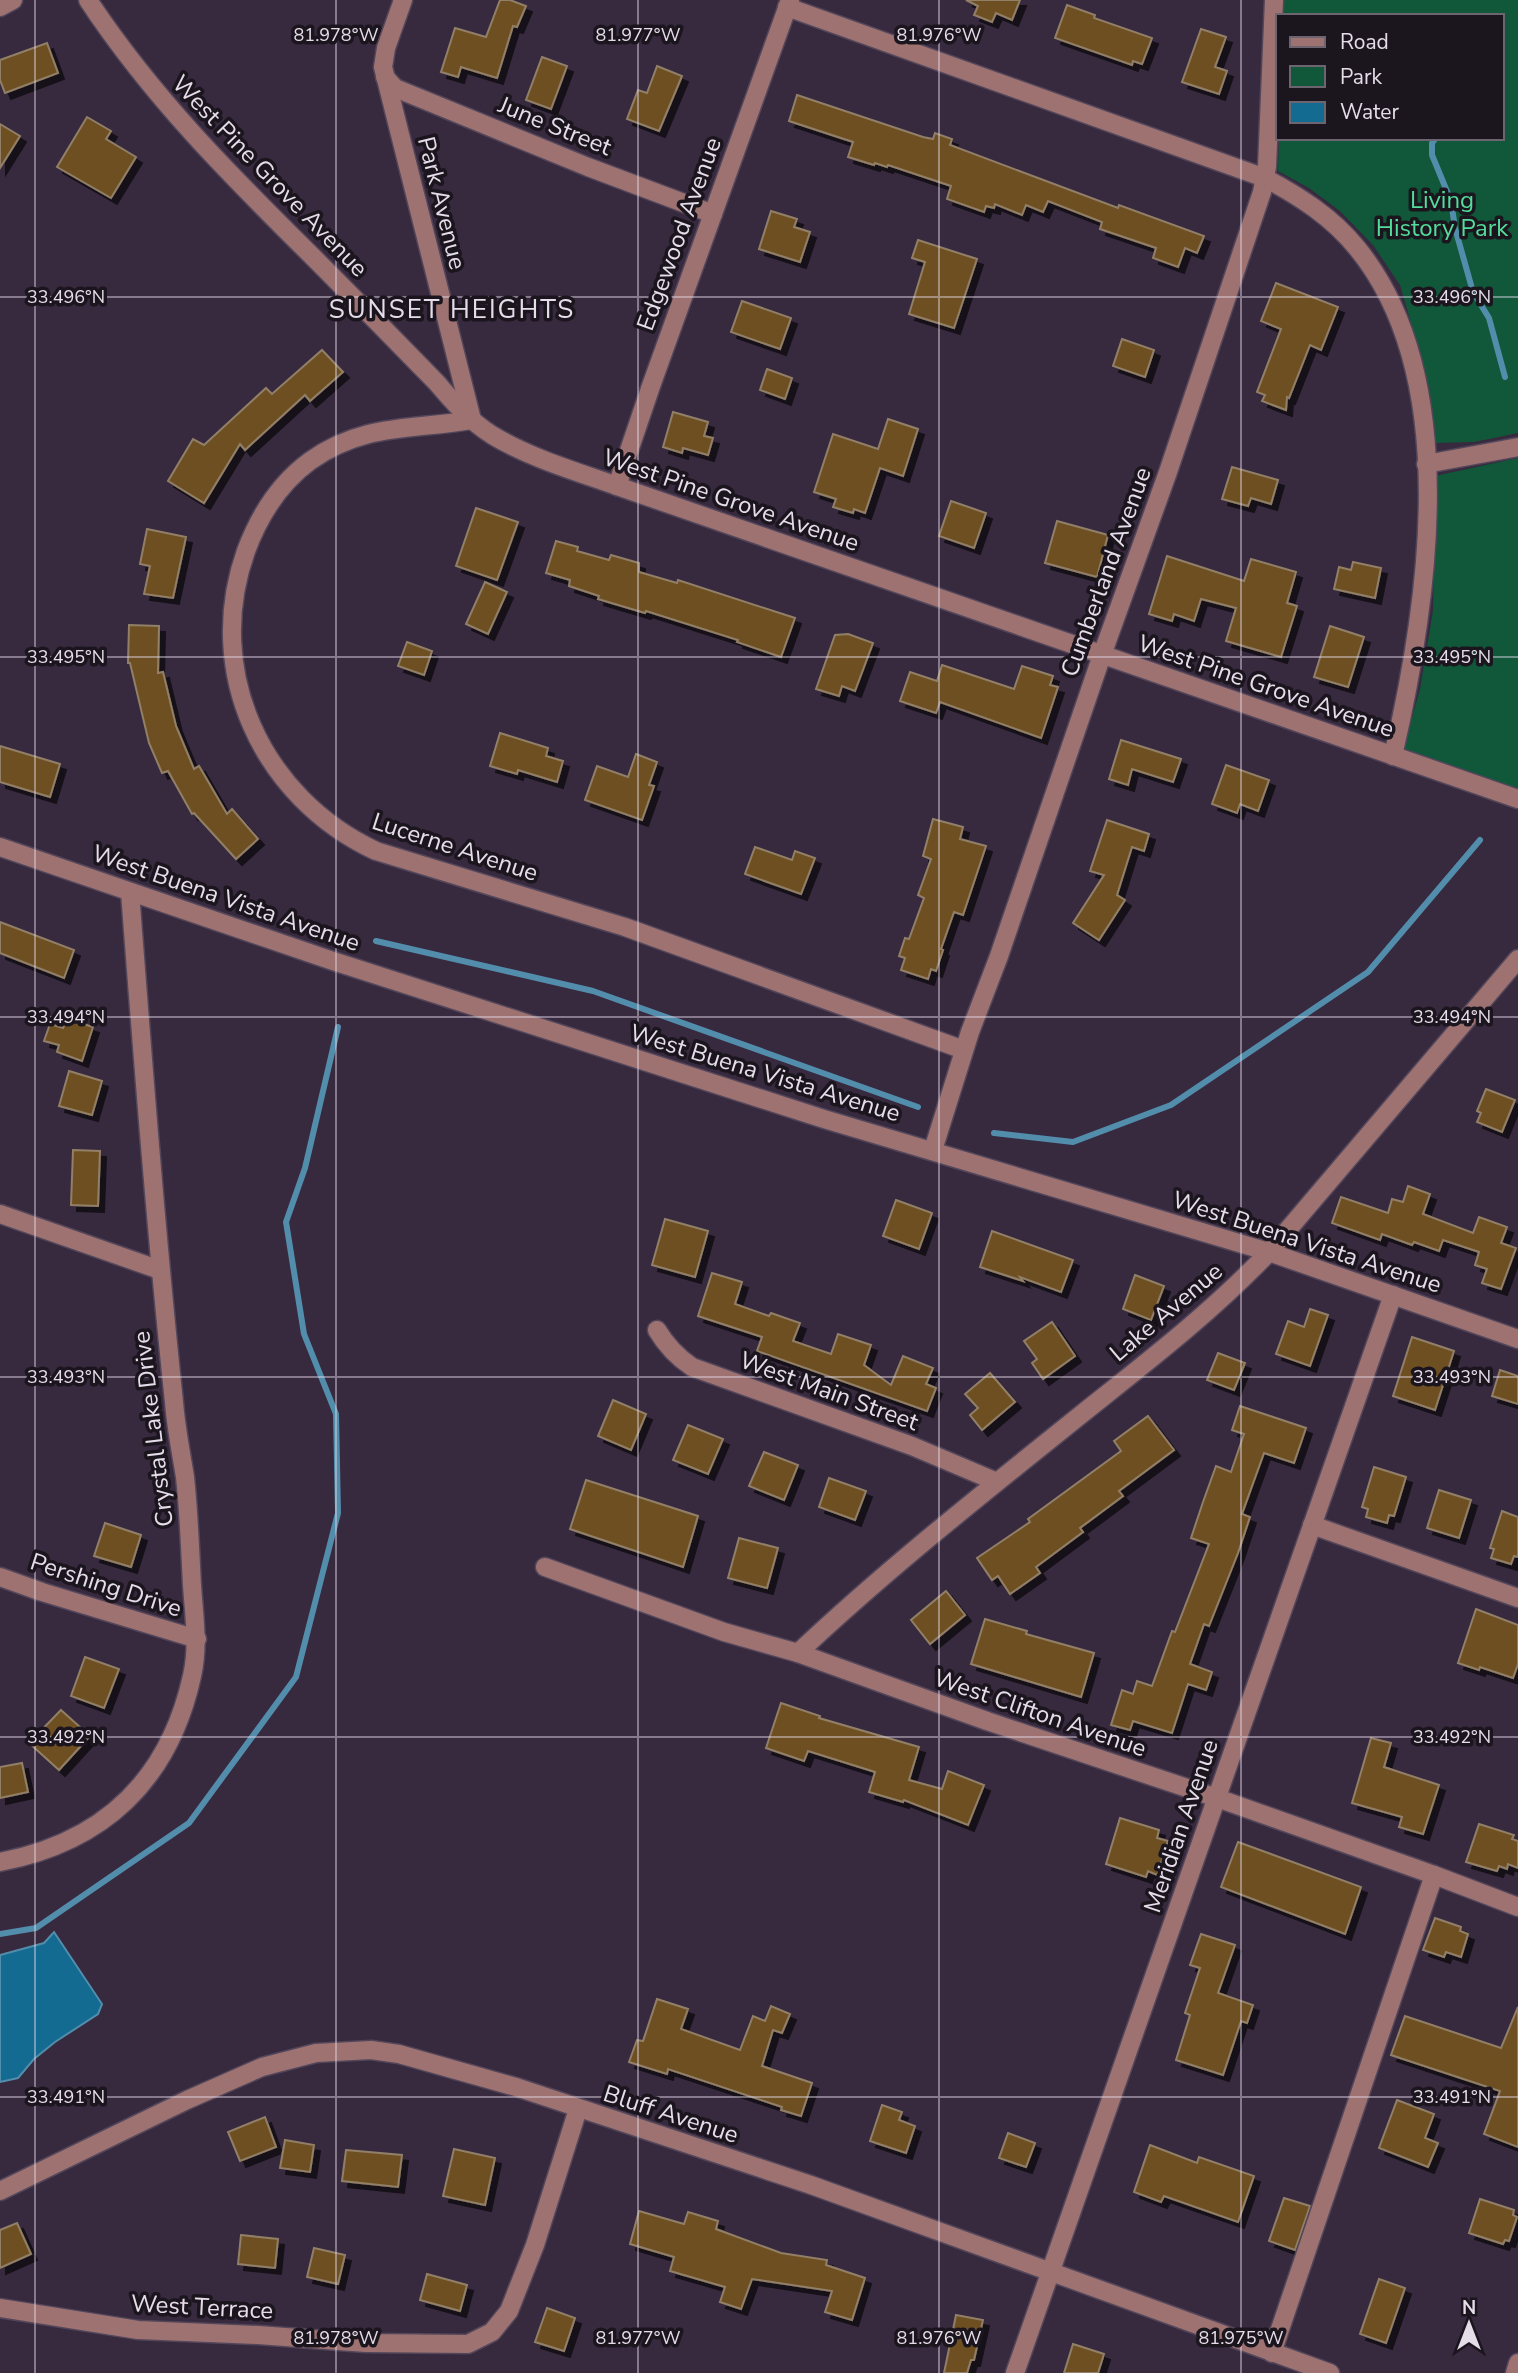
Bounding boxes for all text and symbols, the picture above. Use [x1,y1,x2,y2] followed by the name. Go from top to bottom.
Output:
[1276,14,1504,140] legend
[294,23,379,47] text: 81.978°W
[596,23,681,47] text: 81.977°W
[897,23,982,47] text: 81.976°W
[1340,28,1389,56] text: Road
[1340,63,1382,91] text: Park
[165,68,375,284] street label: West Pine Grove Avenue
[493,88,617,163] street label: June Street
[1340,98,1399,126] text: Water
[410,133,474,273] street label: Park Avenue
[629,133,729,335] street label: Edgewood Avenue
[1376,184,1509,244] park label: Living History Park
[27,285,105,309] text: 33.496°N
[1413,285,1491,309] text: 33.496°N
[329,292,575,327] district label: SUNSET HEIGHTS
[599,441,863,559] street label: West Pine Grove Avenue
[1053,463,1159,681] street label: Cumberland Avenue
[1134,627,1398,745] street label: West Pine Grove Avenue
[27,645,105,669] text: 33.495°N
[1413,645,1491,669] text: 33.495°N
[368,805,542,889] street label: Lucerne Avenue
[88,837,364,959] street label: West Buena Vista Avenue
[27,1005,105,1029] text: 33.494°N
[1413,1005,1491,1029] text: 33.494°N
[626,1017,904,1129] street label: West Buena Vista Avenue
[1168,1183,1446,1301] street label: West Buena Vista Avenue
[1103,1255,1229,1369] street label: Lake Avenue
[125,1329,181,1529] street label: Crystal Lake Drive
[735,1344,923,1438] street label: West Main Street
[27,1365,105,1389] text: 33.493°N
[1413,1365,1491,1389] text: 33.493°N
[26,1545,186,1625] street label: Pershing Drive
[929,1662,1151,1764] street label: West Clifton Avenue
[27,1725,105,1749] text: 33.492°N
[1413,1725,1491,1749] text: 33.492°N
[1136,1735,1226,1917] street label: Meridian Avenue
[599,2077,743,2151] street label: Bluff Avenue
[27,2085,105,2109] text: 33.491°N
[1413,2085,1491,2109] text: 33.491°N
[130,2287,274,2327] street label: West Terrace
[1434,2289,1504,2359] north arrow
[1462,2295,1476,2321] text: N
[294,2326,379,2350] text: 81.978°W
[596,2326,681,2350] text: 81.977°W
[897,2326,982,2350] text: 81.976°W
[1199,2326,1284,2350] text: 81.975°W

